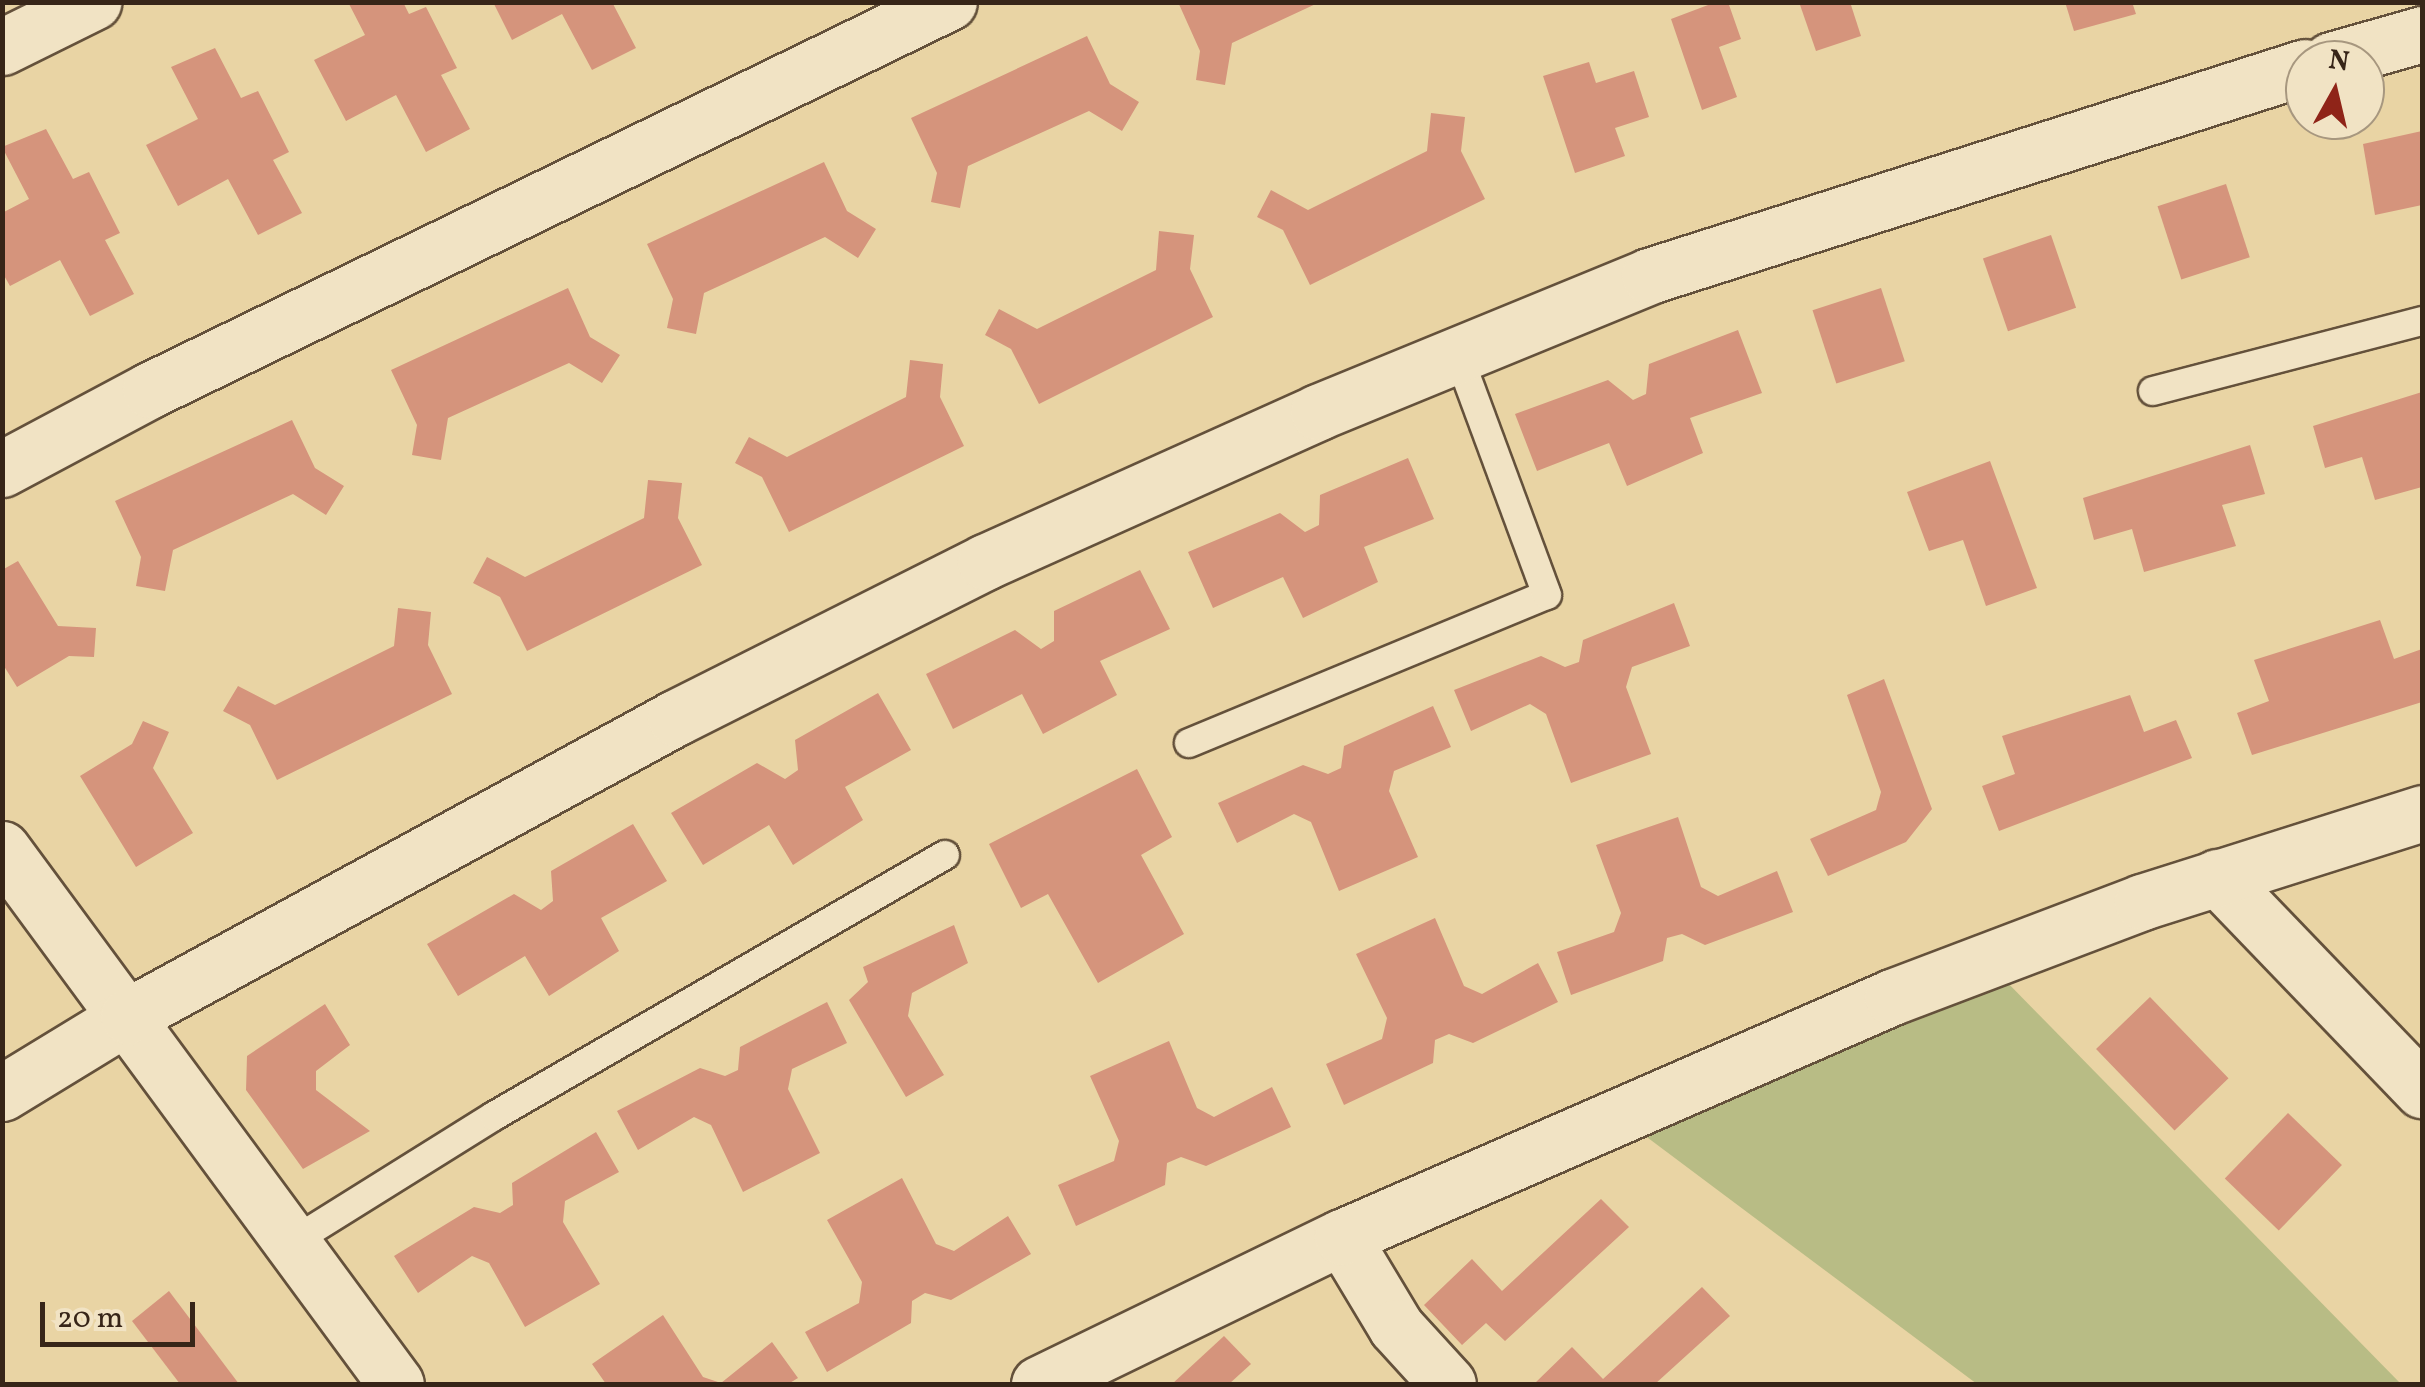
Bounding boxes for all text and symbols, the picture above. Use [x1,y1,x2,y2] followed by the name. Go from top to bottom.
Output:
[2285,40,2385,140] north arrow
[2326,41,2352,83] text: N
[45,1282,200,1344] scale bar
[57,1298,123,1340] text: 20 m

